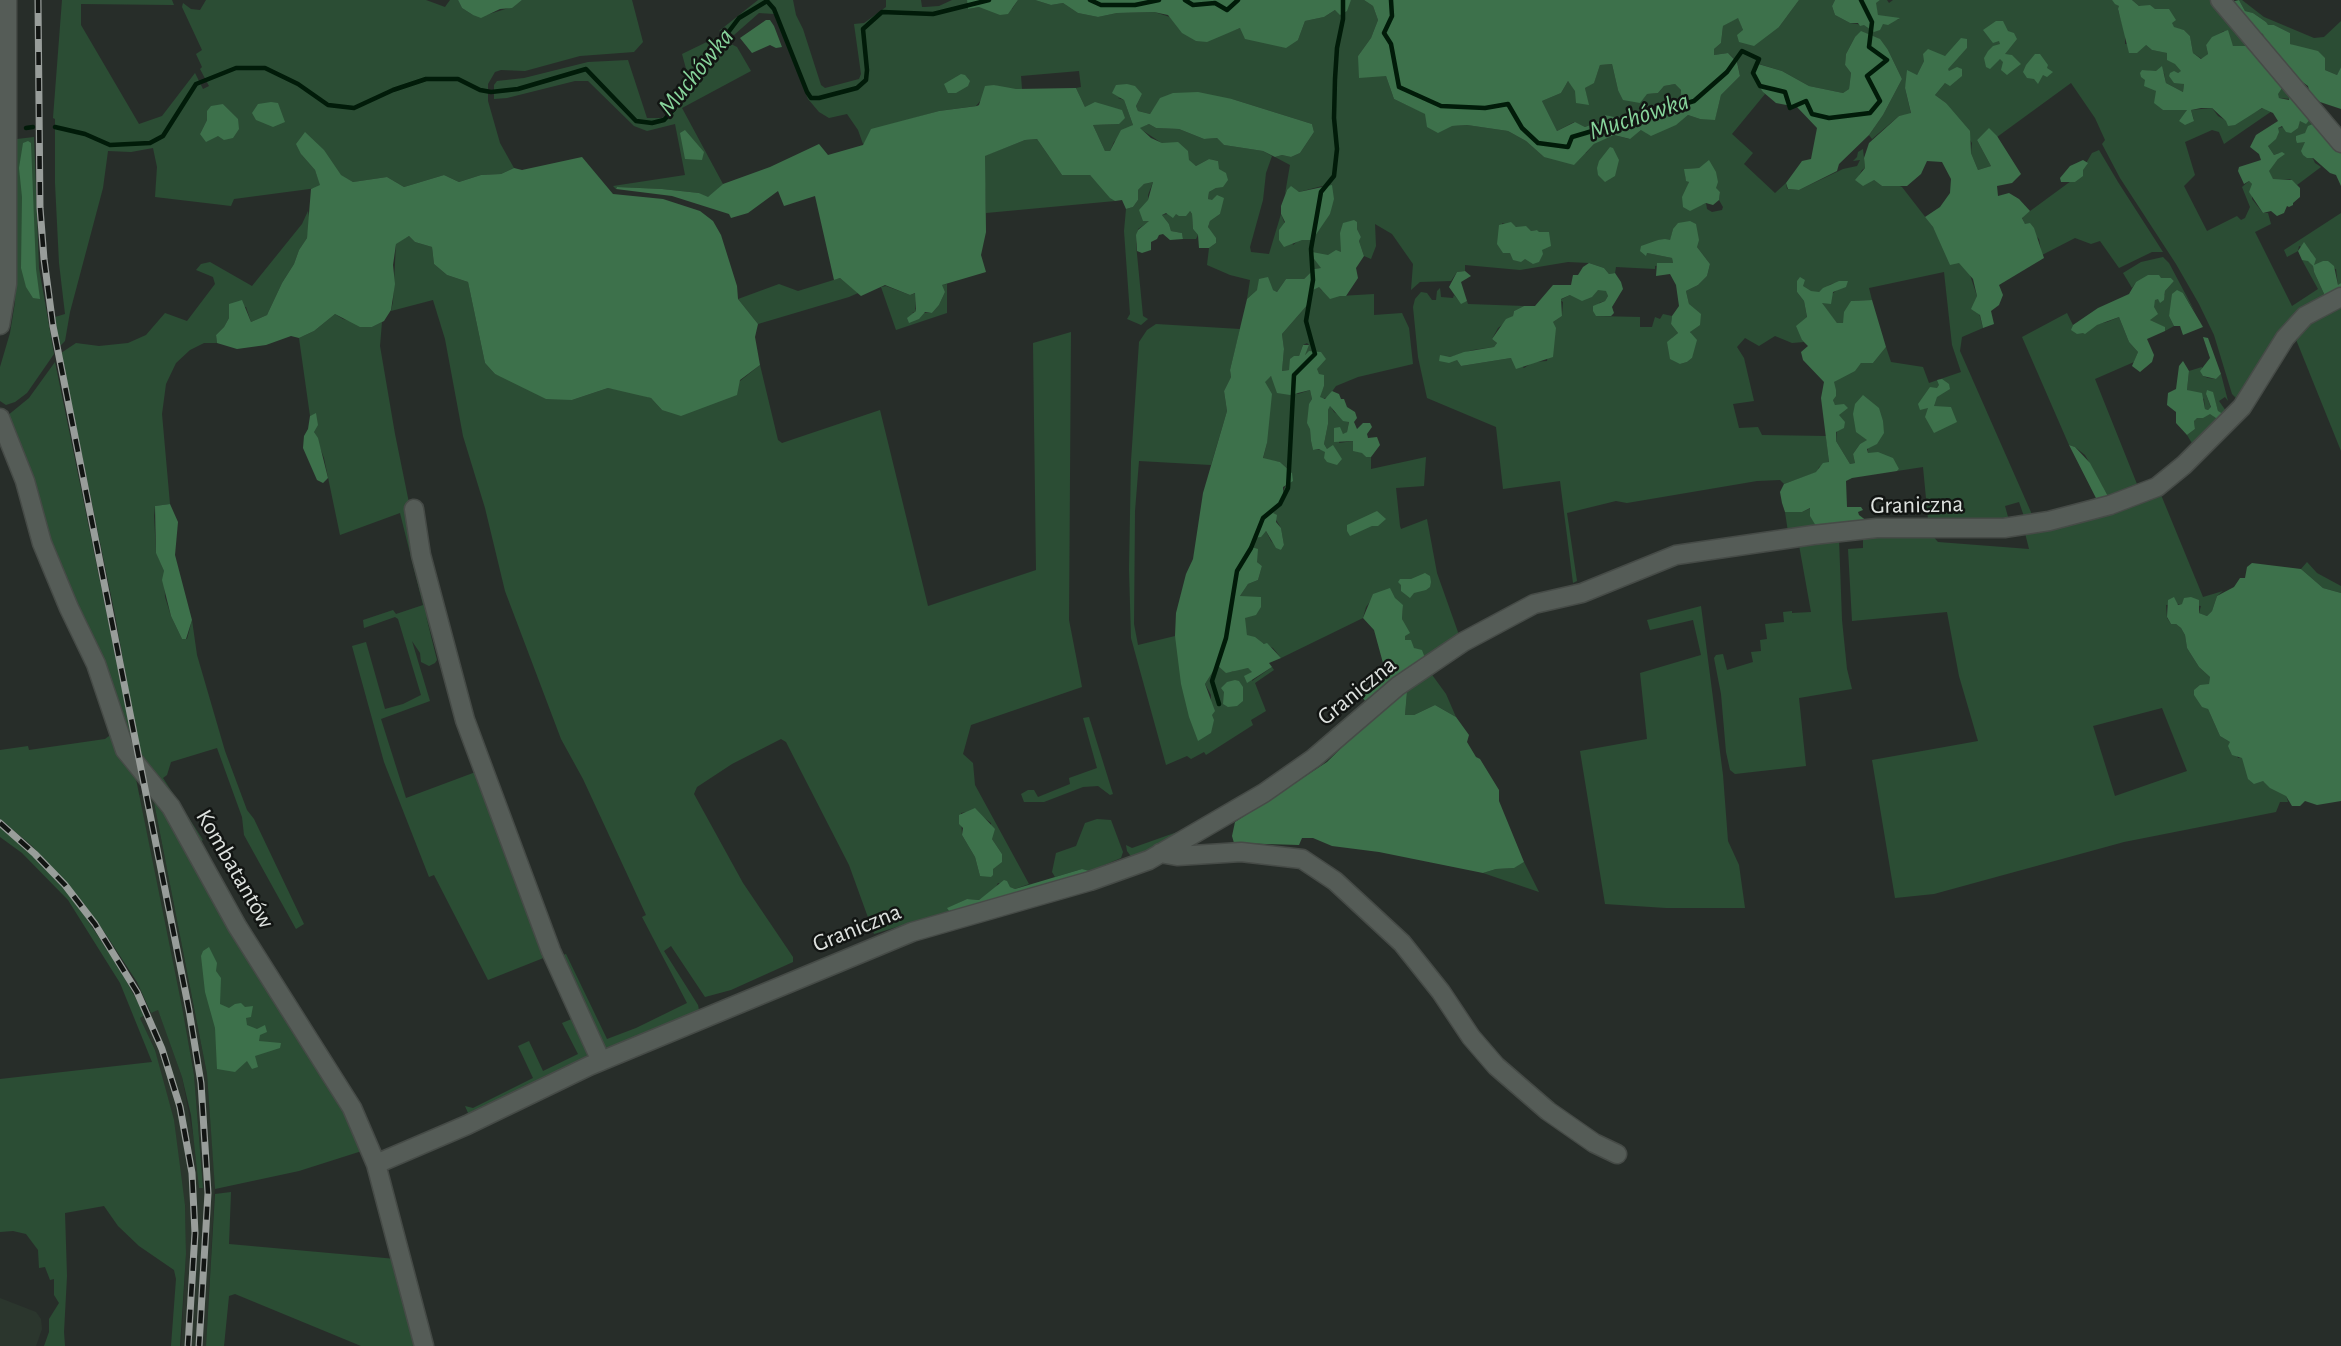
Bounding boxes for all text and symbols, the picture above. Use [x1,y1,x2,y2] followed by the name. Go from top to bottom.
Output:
[651,22,741,122] water label: Muchówka
[1585,85,1693,147] water label: Muchówka
[1870,490,1964,520] street label: Graniczna
[1312,651,1402,731] street label: Graniczna
[189,804,281,934] street label: Kombatantów
[808,897,906,959] street label: Graniczna

